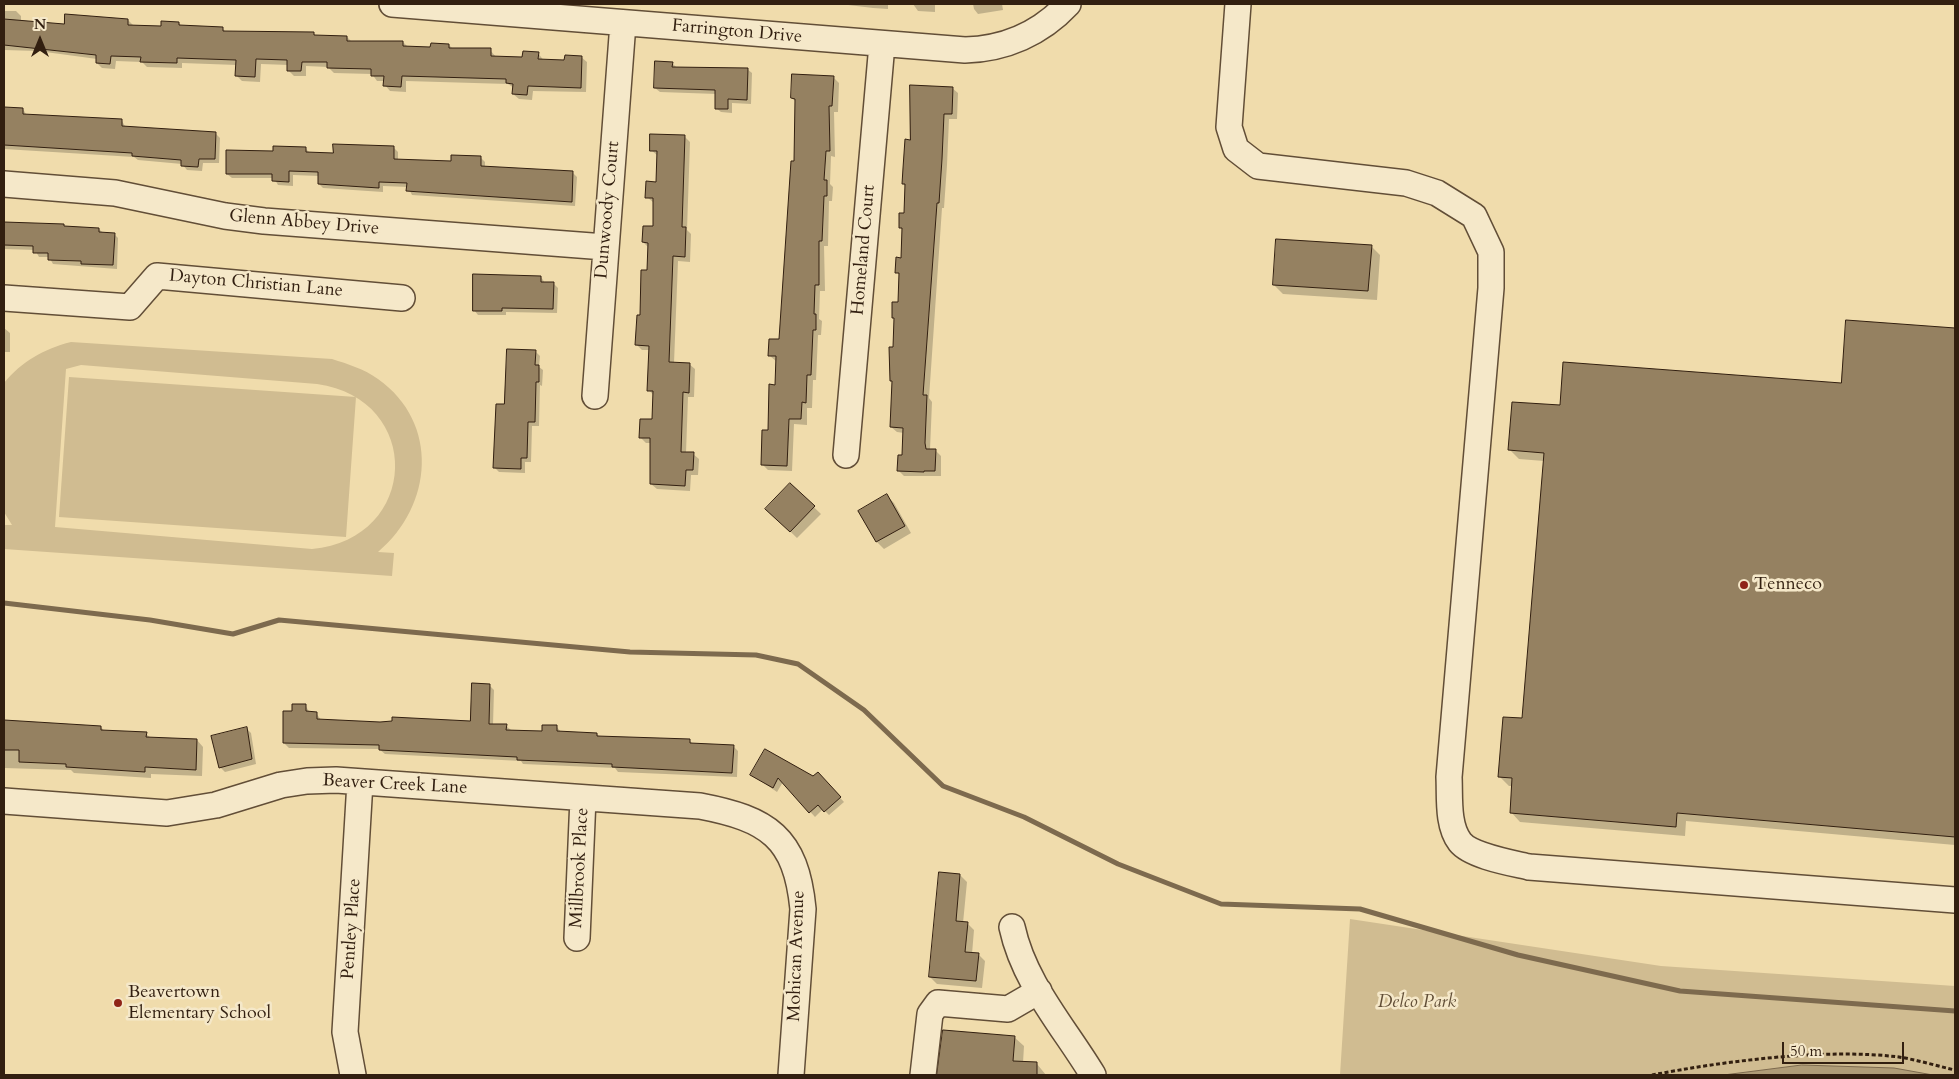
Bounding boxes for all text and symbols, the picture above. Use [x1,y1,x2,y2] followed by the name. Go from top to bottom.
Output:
[15,15,65,65] north arrow
[34,15,46,34] text: N
[671,16,803,48] street label: Farrington Drive
[591,140,625,280] street label: Dunwoody Court
[848,184,880,316] street label: Homeland Court
[228,206,380,240] street label: Glenn Abbey Drive
[168,266,344,302] street label: Dayton Christian Lane
[1754,574,1822,596] place label: Tenneco
[1738,579,1750,591] marker: Tenneco
[322,770,468,800] street label: Beaver Creek Lane
[566,807,594,929] street label: Millbrook Place
[338,878,366,980] street label: Pentley Place
[784,890,810,1022] street label: Mohican Avenue
[128,982,271,1024] place label: Beavertown Elementary School
[1378,992,1456,1014] park label: Delco Park
[112,997,124,1009] marker: Beavertown Elementary School
[1784,1032,1906,1064] scale bar
[1790,1041,1822,1061] text: 50 m

